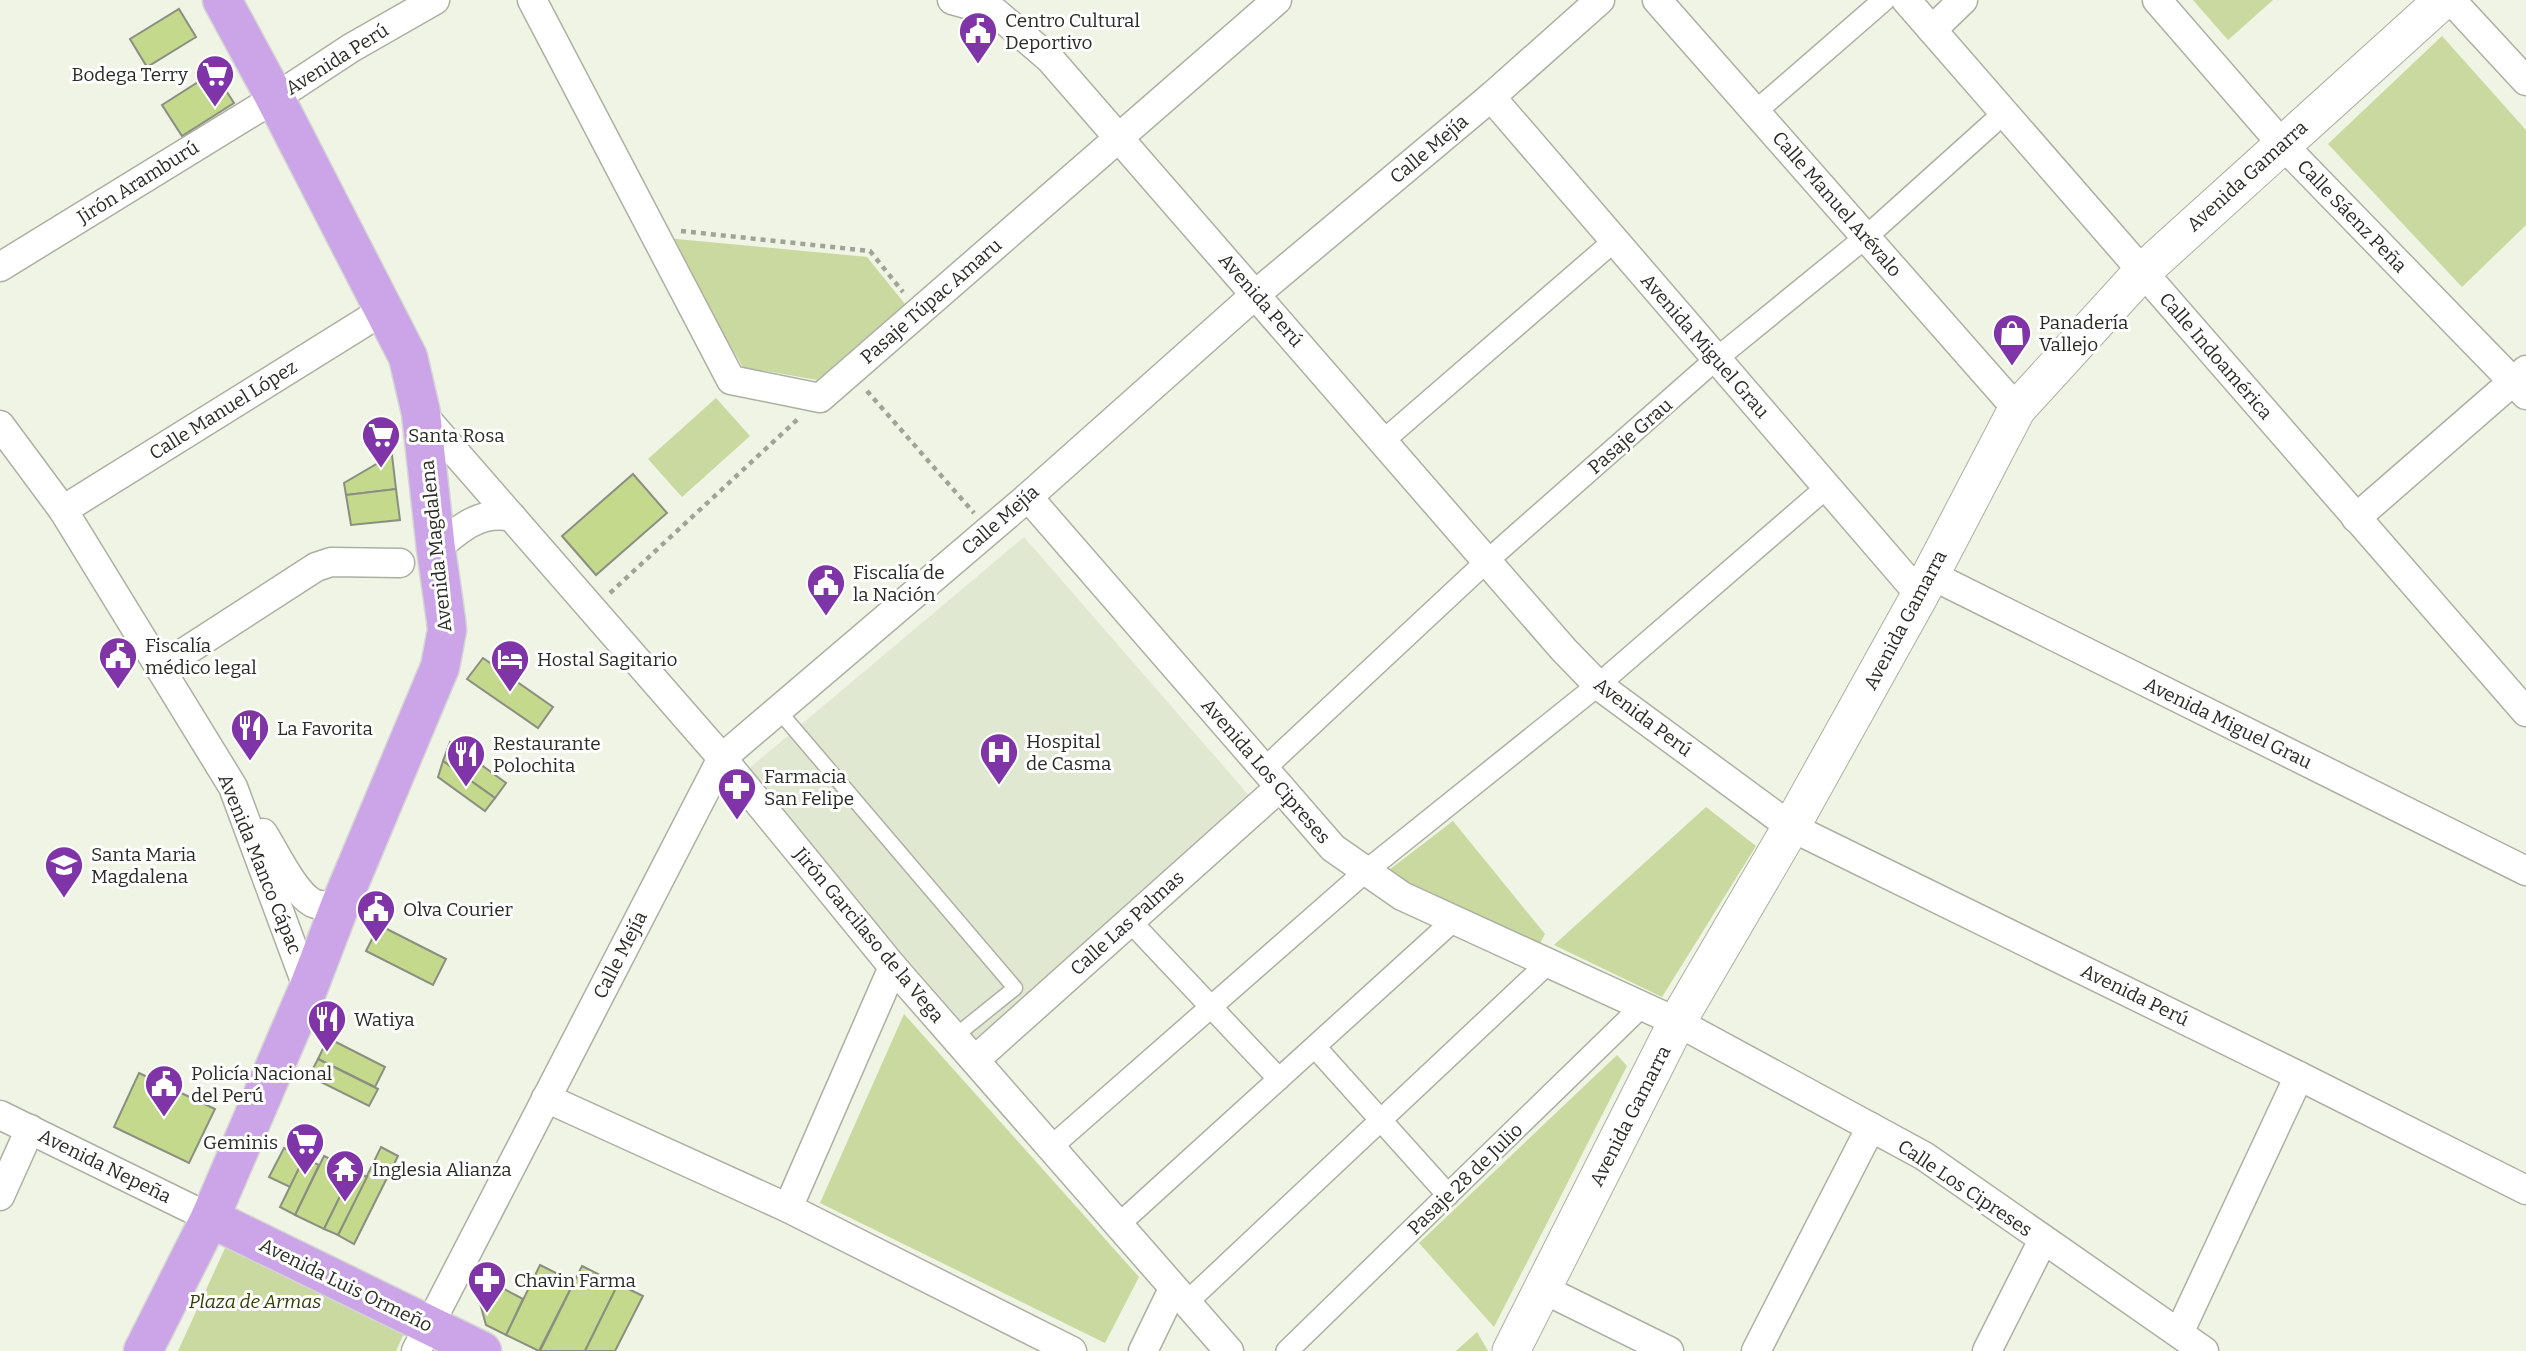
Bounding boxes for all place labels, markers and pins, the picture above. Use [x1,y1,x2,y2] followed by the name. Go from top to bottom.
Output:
[1005,9,1140,54] place label: Centro Cultural Deportivo
[957,10,999,65] public building icon: Centro Cultural Deportivo
[194,53,236,108] supermarket icon: Bodega Terry
[71,63,189,86] place label: Bodega Terry
[2039,311,2129,356] place label: Panadería Vallejo
[1991,312,2033,367] shop icon: Panadería Vallejo
[360,414,402,469] supermarket icon: Santa Rosa
[408,424,505,447] place label: Santa Rosa
[853,561,945,606] place label: Fiscalía de la Nación
[805,562,847,617] public building icon: Fiscalía de la Nación
[145,634,257,679] place label: Fiscalía médico legal
[97,635,139,690] public building icon: Fiscalía médico legal
[489,638,531,693] hotel icon: Hostal Sagitario
[537,648,677,671] place label: Hostal Sagitario
[229,707,271,762] restaurant icon: La Favorita
[277,717,374,740] place label: La Favorita
[1026,730,1112,775] place label: Hospital de Casma
[978,731,1020,786] hospital icon: Hospital de Casma
[493,732,601,777] place label: Restaurante Polochita
[445,733,487,788] restaurant icon: Restaurante Polochita
[764,765,854,810] place label: Farmacia San Felipe
[716,766,758,821] pharmacy icon: Farmacia San Felipe
[91,843,197,888] place label: Santa Maria Magdalena
[43,844,85,899] school or university icon: Santa Maria Magdalena
[355,888,397,943] public building icon: Olva Courier
[403,898,514,921] place label: Olva Courier
[306,998,348,1053] restaurant icon: Watiya
[354,1008,415,1031] place label: Watiya
[191,1062,332,1107] place label: Policía Nacional del Perú
[143,1063,185,1118] public building icon: Policía Nacional del Perú
[284,1121,326,1176] supermarket icon: Geminis
[203,1131,278,1154] place label: Geminis
[324,1148,366,1203] temple icon: Inglesia Alianza
[372,1158,512,1181] place label: Inglesia Alianza
[466,1259,508,1314] pharmacy icon: Chavin Farma
[514,1269,637,1292] place label: Chavin Farma

